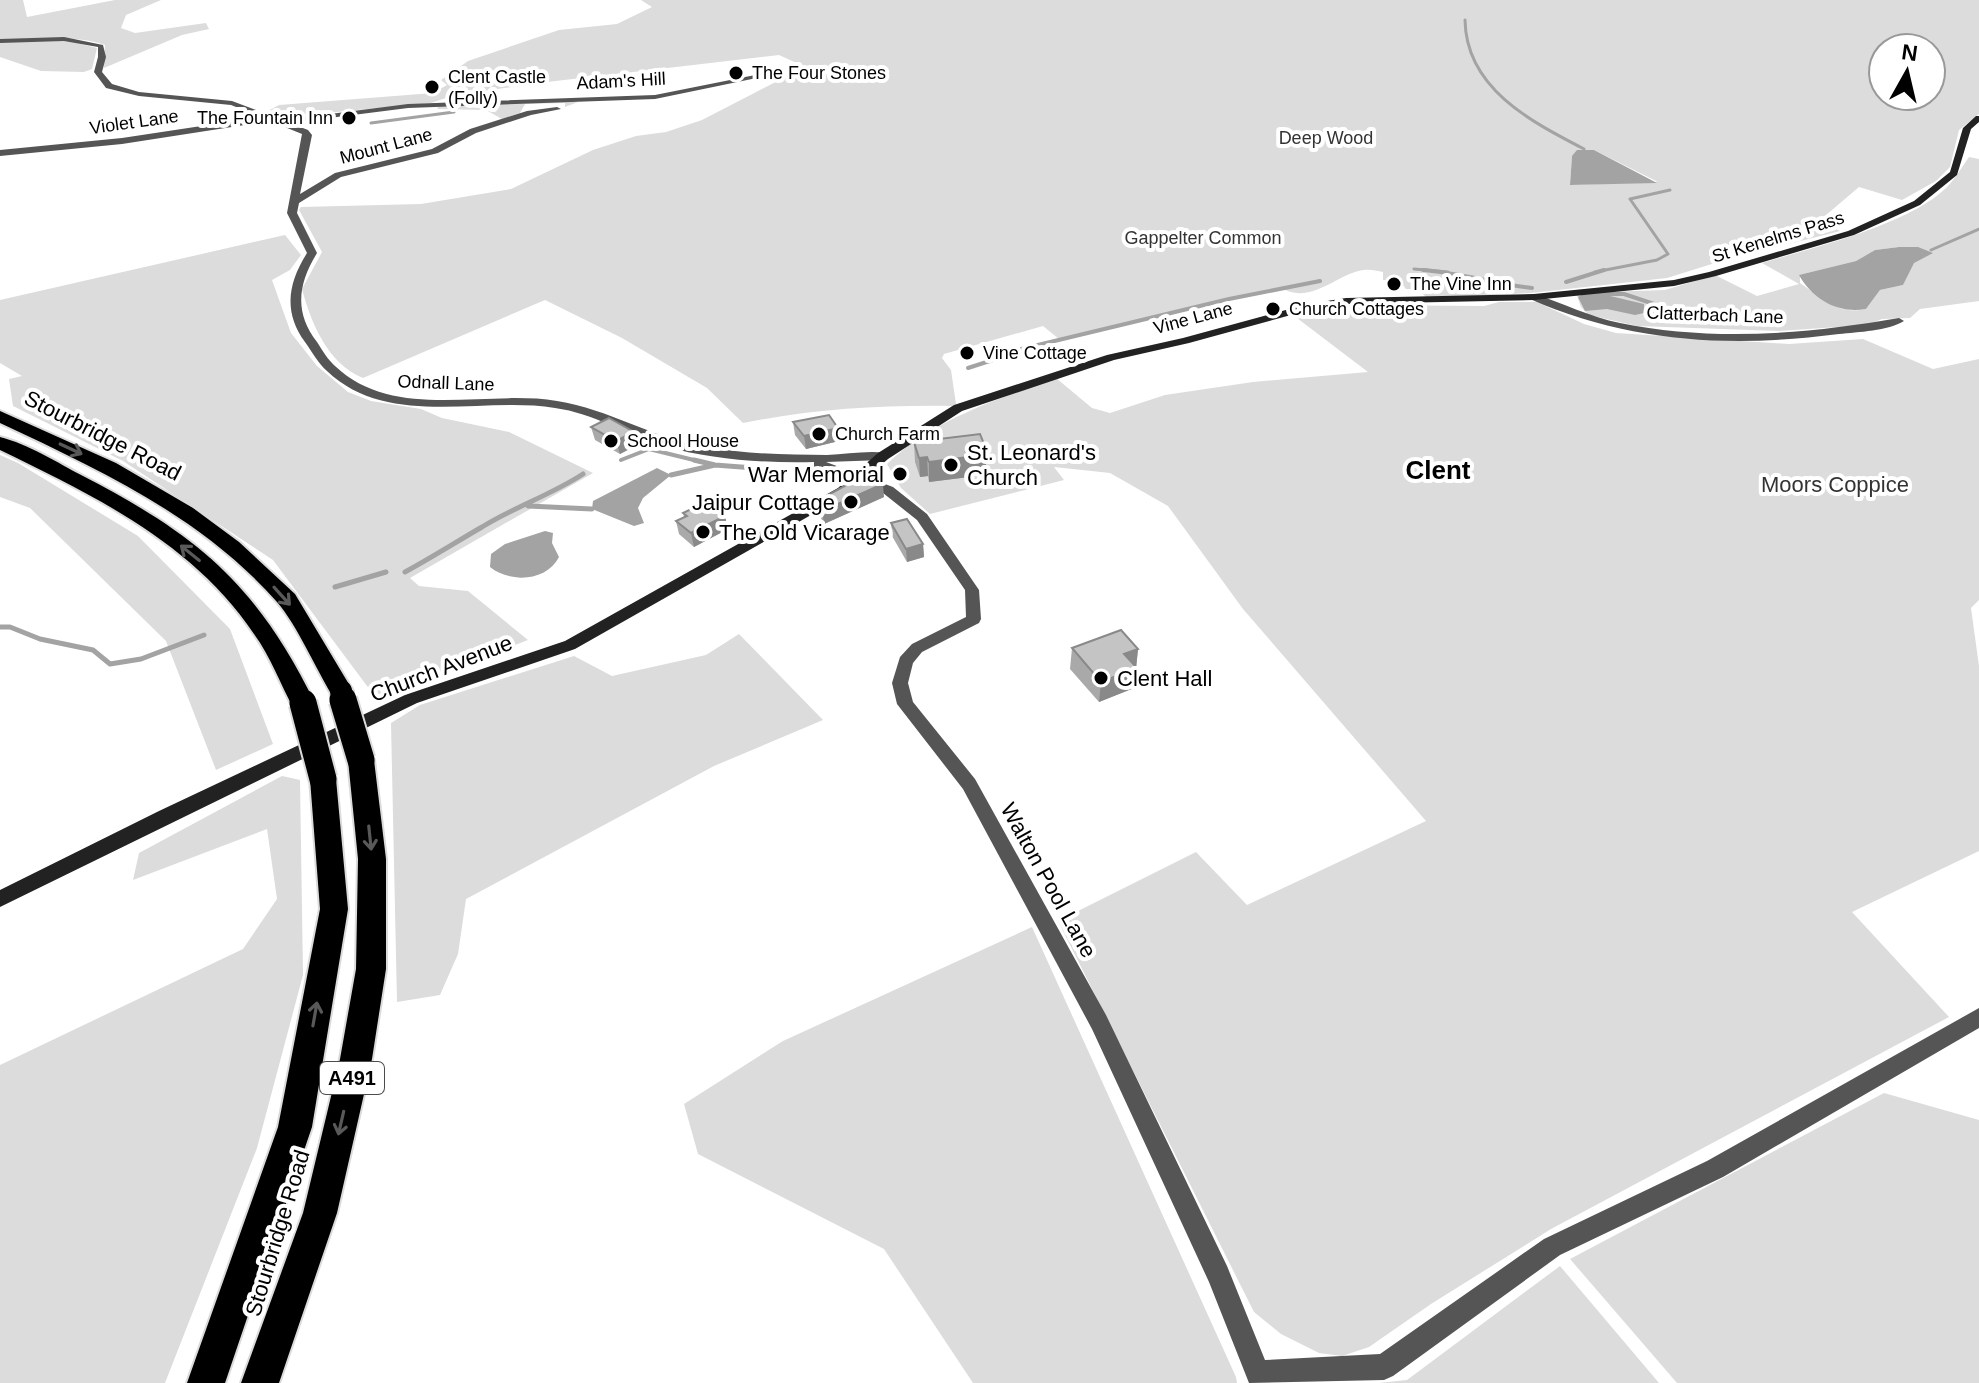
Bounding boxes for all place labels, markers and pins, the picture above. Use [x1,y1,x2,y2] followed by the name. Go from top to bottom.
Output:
[752,63,886,83] place label: The Four Stones
[727,64,745,82] marker: The Four Stones
[448,67,546,108] place label: Clent Castle (Folly)
[423,78,441,96] marker: Clent Castle (Folly)
[197,108,333,128] place label: The Fountain Inn
[340,109,358,127] marker: The Fountain Inn
[1410,274,1512,294] place label: The Vine Inn
[1385,275,1403,293] marker: The Vine Inn
[1289,299,1424,319] place label: Church Cottages
[1264,300,1282,318] marker: Church Cottages
[983,343,1087,363] place label: Vine Cottage
[958,344,976,362] marker: Vine Cottage
[835,424,940,444] place label: Church Farm
[810,425,828,443] marker: Church Farm
[627,431,739,451] place label: School House
[602,432,620,450] marker: School House
[967,440,1096,490] place label: St. Leonard's Church
[942,456,960,474] marker: St. Leonard's Church
[748,462,884,487] place label: War Memorial
[891,465,909,483] marker: War Memorial
[692,490,835,515] place label: Jaipur Cottage
[842,493,860,511] marker: Jaipur Cottage
[719,520,890,545] place label: The Old Vicarage
[694,523,712,541] marker: The Old Vicarage
[1117,666,1212,691] place label: Clent Hall
[1092,669,1110,687] marker: Clent Hall

